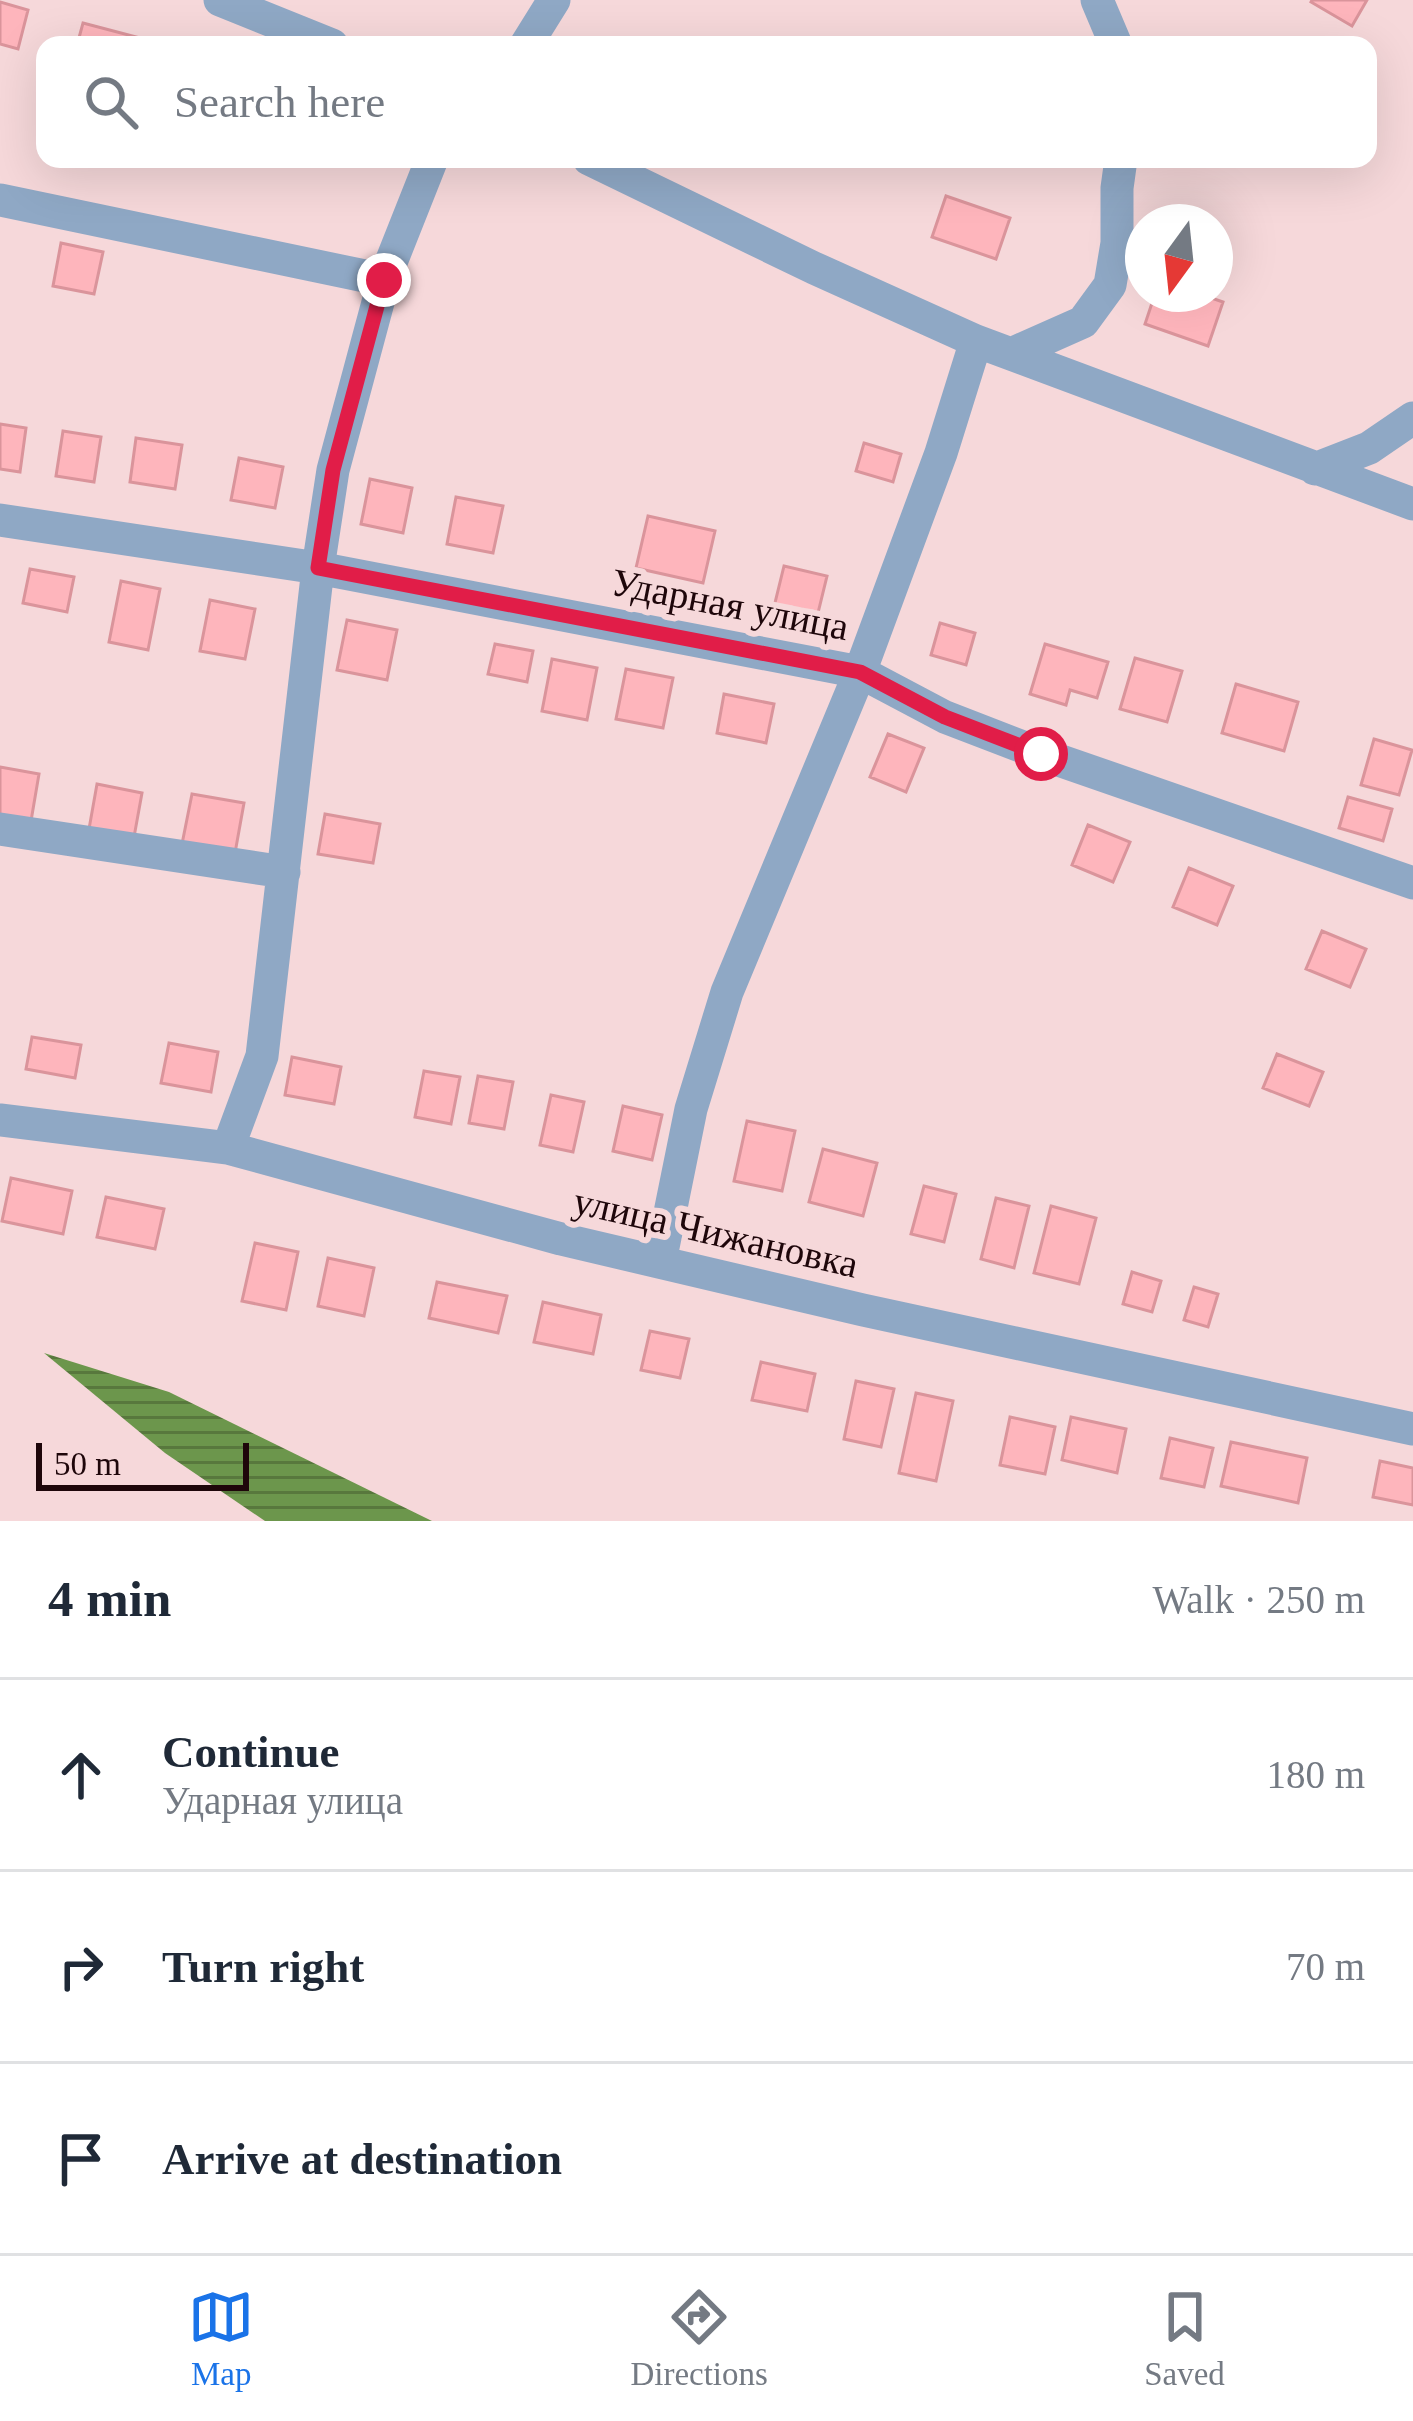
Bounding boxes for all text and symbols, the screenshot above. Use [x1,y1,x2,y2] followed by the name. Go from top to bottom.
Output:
[36,36,1377,168] search box
[78,69,144,135] icon: search
[174,77,385,127] text: Search here
[1125,204,1233,312] north arrow
[357,253,411,307] route end
[607,560,852,649] street label: Ударная улица
[1014,727,1068,781] route start
[569,1178,863,1287] street label: улица Чижановка
[36,1437,249,1490] scale bar
[54,1446,121,1482] text: 50 m
[48,1571,171,1627] text: 4 min
[1153,1578,1365,1621] text: Walk · 250 m
[162,1727,340,1777] text: Continue
[48,1742,114,1808] icon: ahead
[1266,1753,1365,1796] text: 180 m
[162,1779,403,1822] text: Ударная улица
[48,1934,114,2000] icon: right
[162,1942,364,1992] text: Turn right
[1286,1945,1365,1988] text: 70 m
[48,2126,114,2192] icon: arrive
[162,2134,562,2184] text: Arrive at destination
[188,2284,254,2393] tab: Map
[630,2284,768,2393] tab: Directions
[1144,2284,1225,2393] tab: Saved

